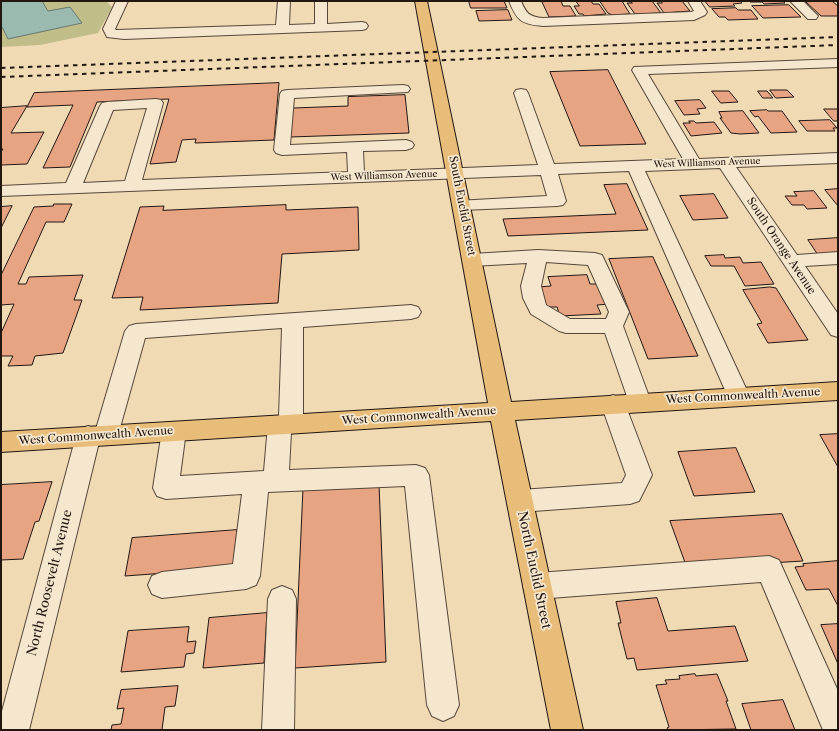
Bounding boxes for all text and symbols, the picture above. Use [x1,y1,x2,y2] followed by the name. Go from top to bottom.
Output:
[446,155,478,257] street label: South Euclid Street
[653,156,761,170] street label: West Williamson Avenue
[330,169,438,183] street label: West Williamson Avenue
[744,195,818,297] street label: South Orange Avenue
[665,385,821,407] street label: West Commonwealth Avenue
[341,404,497,428] street label: West Commonwealth Avenue
[18,424,174,448] street label: West Commonwealth Avenue
[24,508,76,658] street label: North Roosevelt Avenue
[514,510,554,630] street label: North Euclid Street

